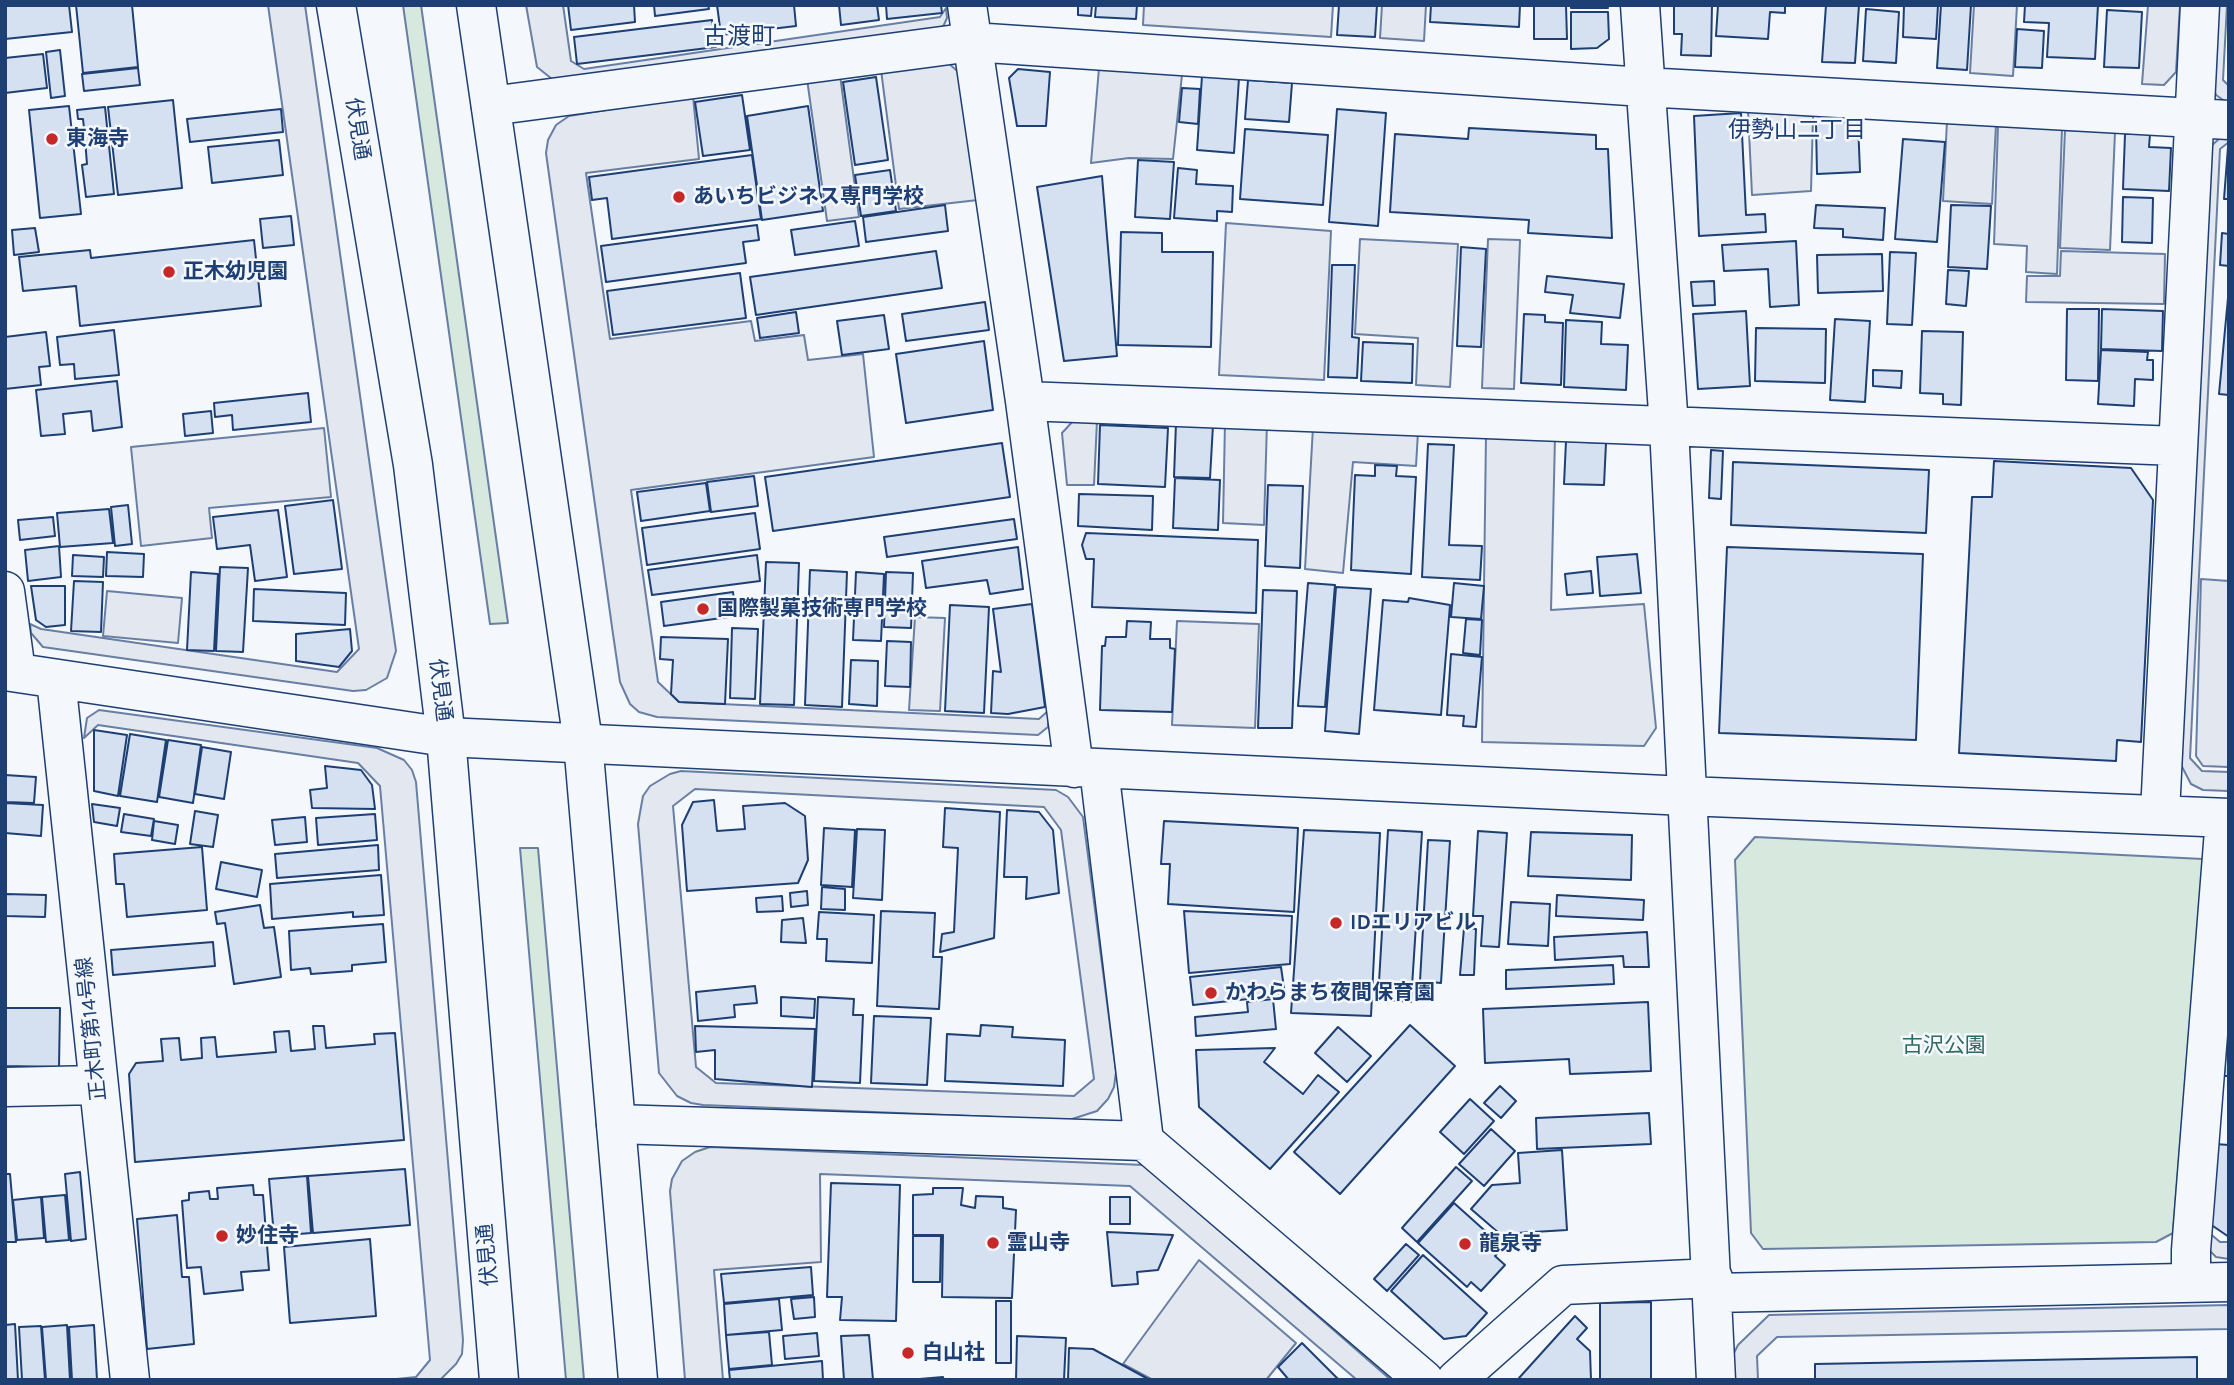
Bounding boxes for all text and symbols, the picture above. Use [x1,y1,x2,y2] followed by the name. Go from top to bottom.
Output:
[703,23,775,51] district label: 古渡町
[340,96,374,162] street label: 伏見通
[1728,116,1866,144] district label: 伊勢山二丁目
[66,126,129,152] place label: 東海寺
[44,131,60,147] marker: 東海寺
[693,184,924,210] place label: あいちビジネス専門学校
[671,189,687,205] marker: あいちビジネス専門学校
[183,259,288,285] place label: 正木幼児園
[161,264,177,280] marker: 正木幼児園
[717,596,927,622] place label: 国際製菓技術専門学校
[695,601,711,617] marker: 国際製菓技術専門学校
[424,657,456,723] street label: 伏見通
[1350,910,1476,936] place label: IDエリアビル
[1328,915,1344,931] marker: IDエリアビル
[72,956,112,1102] street label: 正木町第14号線
[1225,980,1435,1006] place label: かわらまち夜間保育園
[1203,985,1219,1001] marker: かわらまち夜間保育園
[1902,1033,1986,1059] park label: 古沢公園
[236,1223,299,1249] place label: 妙住寺
[473,1223,503,1287] street label: 伏見通
[214,1228,230,1244] marker: 妙住寺
[1007,1230,1070,1256] place label: 霊山寺
[1479,1231,1542,1257] place label: 龍泉寺
[985,1235,1001,1251] marker: 霊山寺
[1457,1236,1473,1252] marker: 龍泉寺
[922,1340,985,1366] place label: 白山社
[900,1345,916,1361] marker: 白山社

